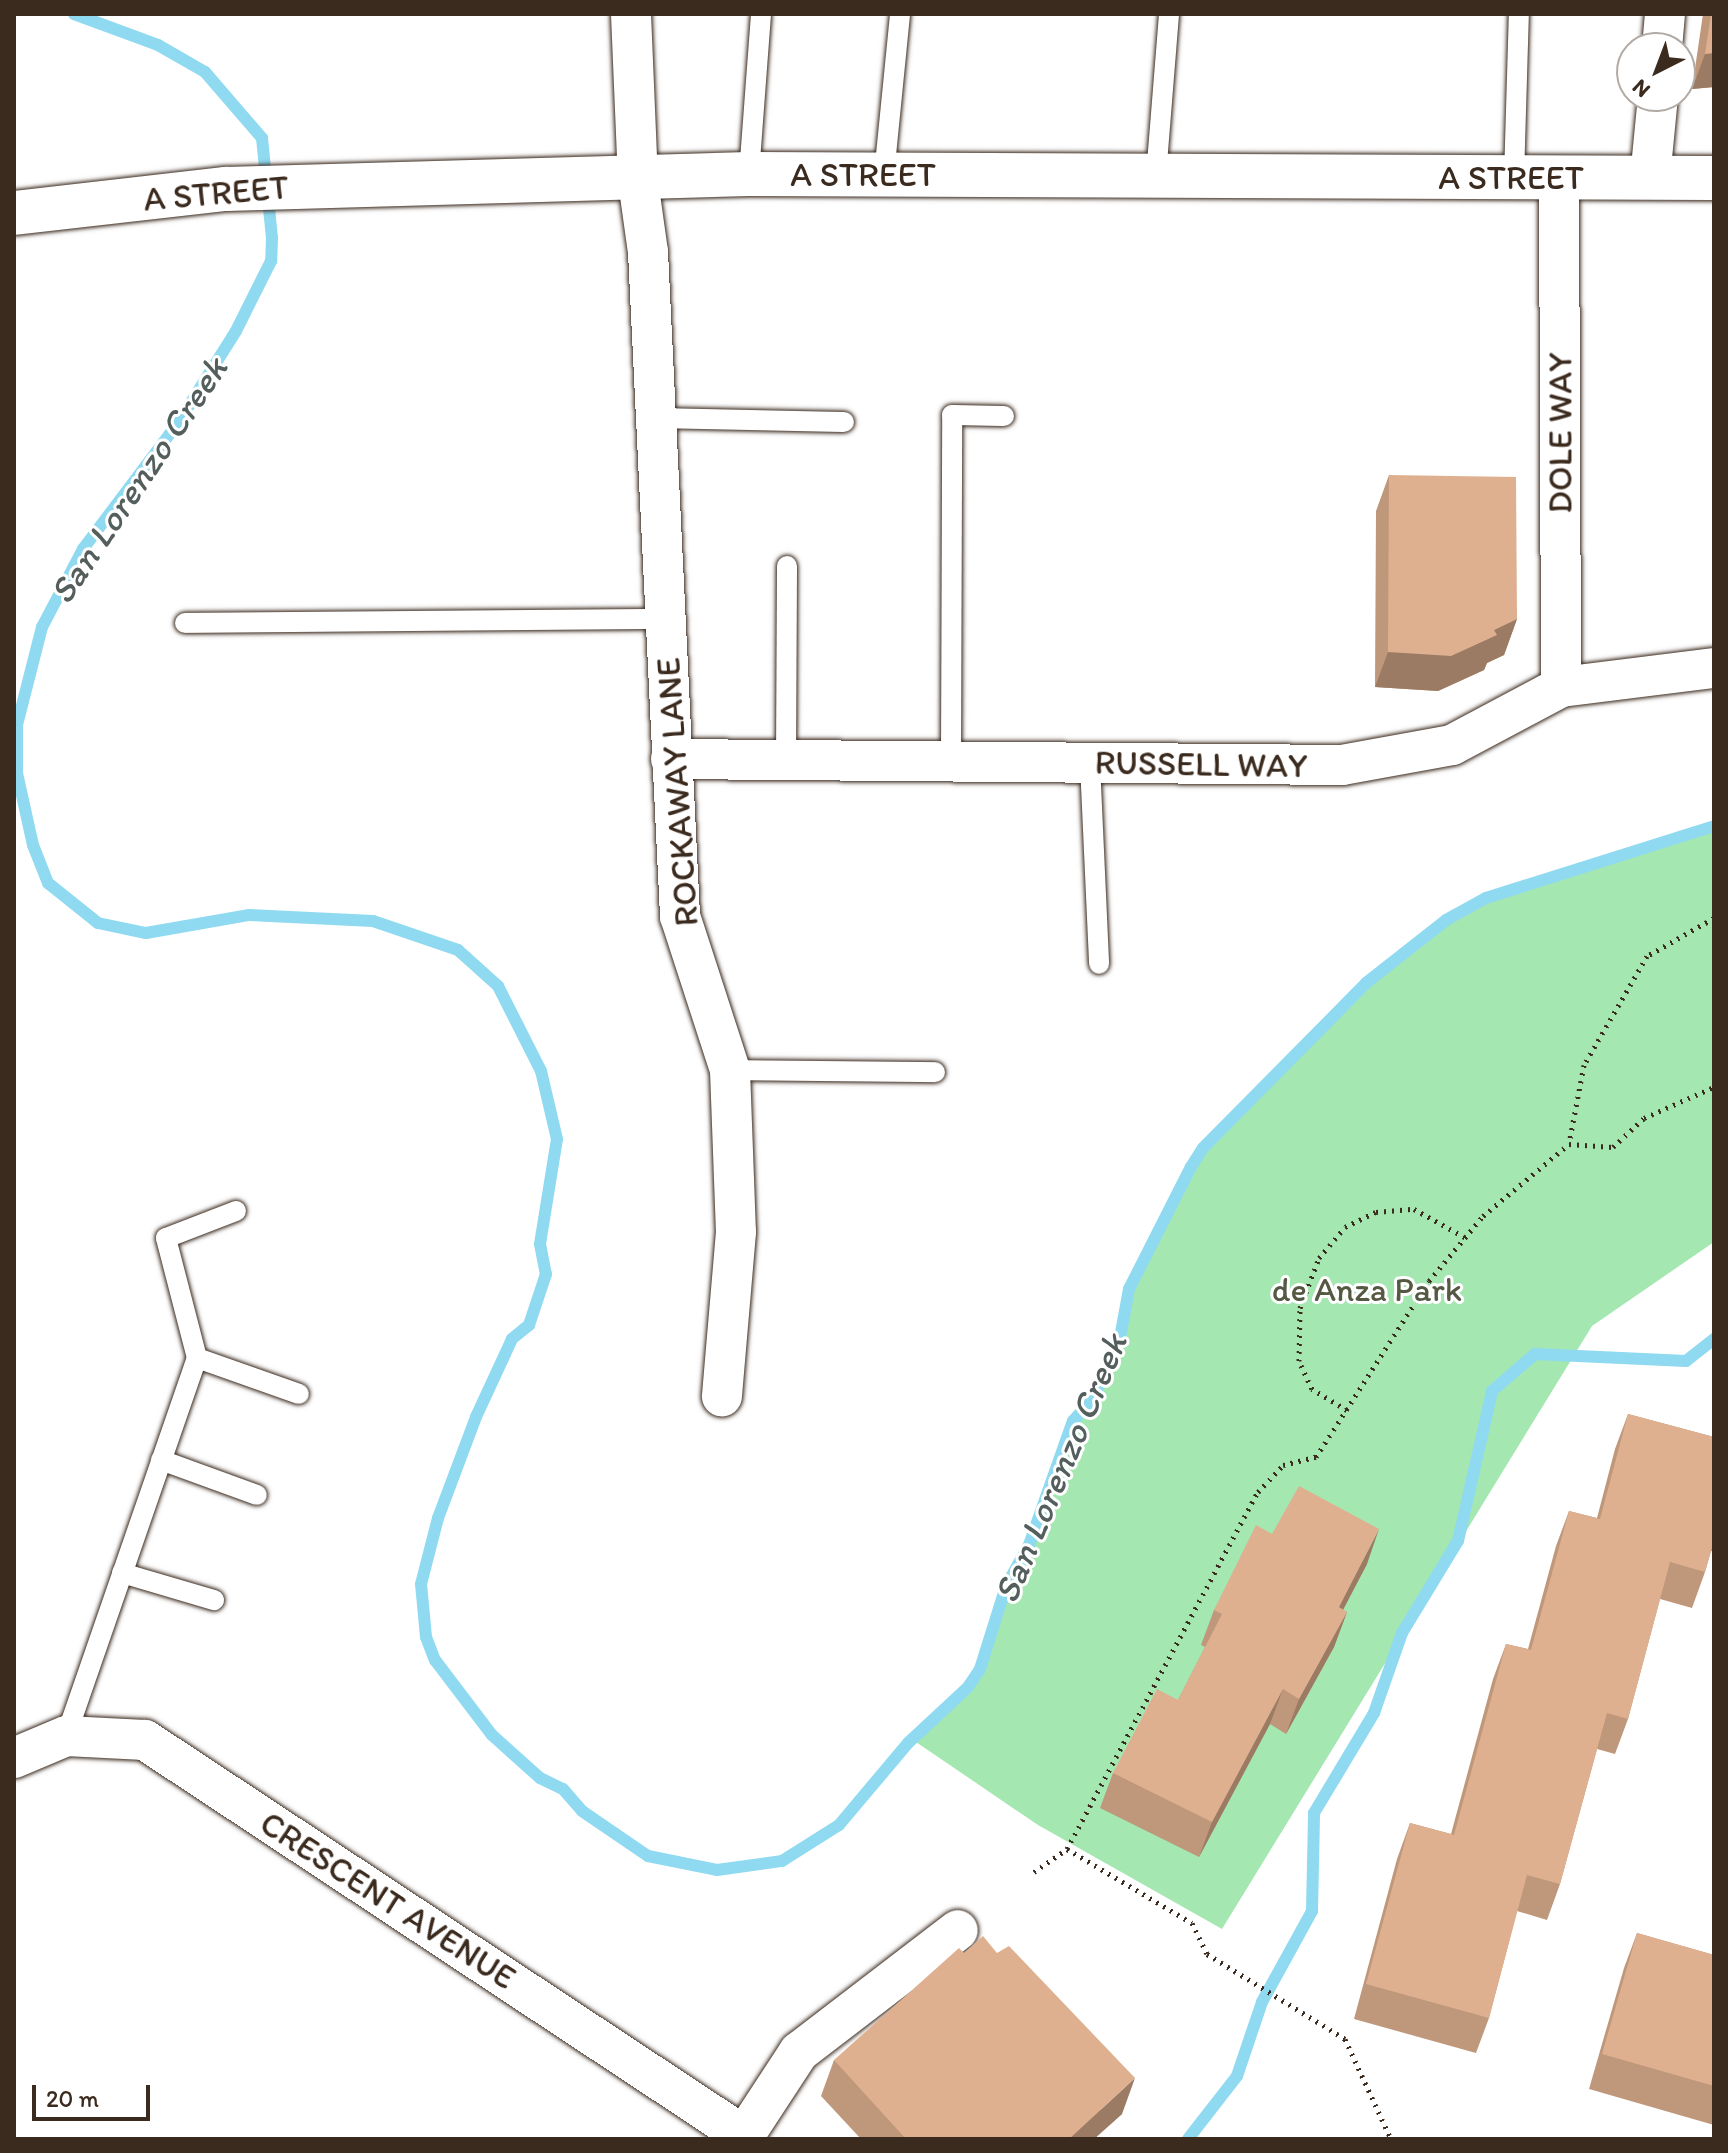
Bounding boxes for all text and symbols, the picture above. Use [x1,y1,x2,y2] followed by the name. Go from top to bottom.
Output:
[1616,32,1696,112] north arrow
[1626,74,1656,104] text: N
[790,155,936,195] street label: A STREET
[1438,158,1584,198] street label: A STREET
[142,166,290,220] street label: A STREET
[40,349,236,611] water label: San Lorenzo Creek
[1540,353,1580,513] street label: DOLE WAY
[647,656,707,928] street label: ROCKAWAY LANE
[1095,742,1307,786] street label: RUSSELL WAY
[1271,1270,1463,1310] park label: de Anza Park
[984,1327,1136,1609] water label: San Lorenzo Creek
[253,1802,523,1998] street label: CRESCENT AVENUE
[36,2069,154,2119] scale bar
[46,2084,99,2113] text: 20 m

